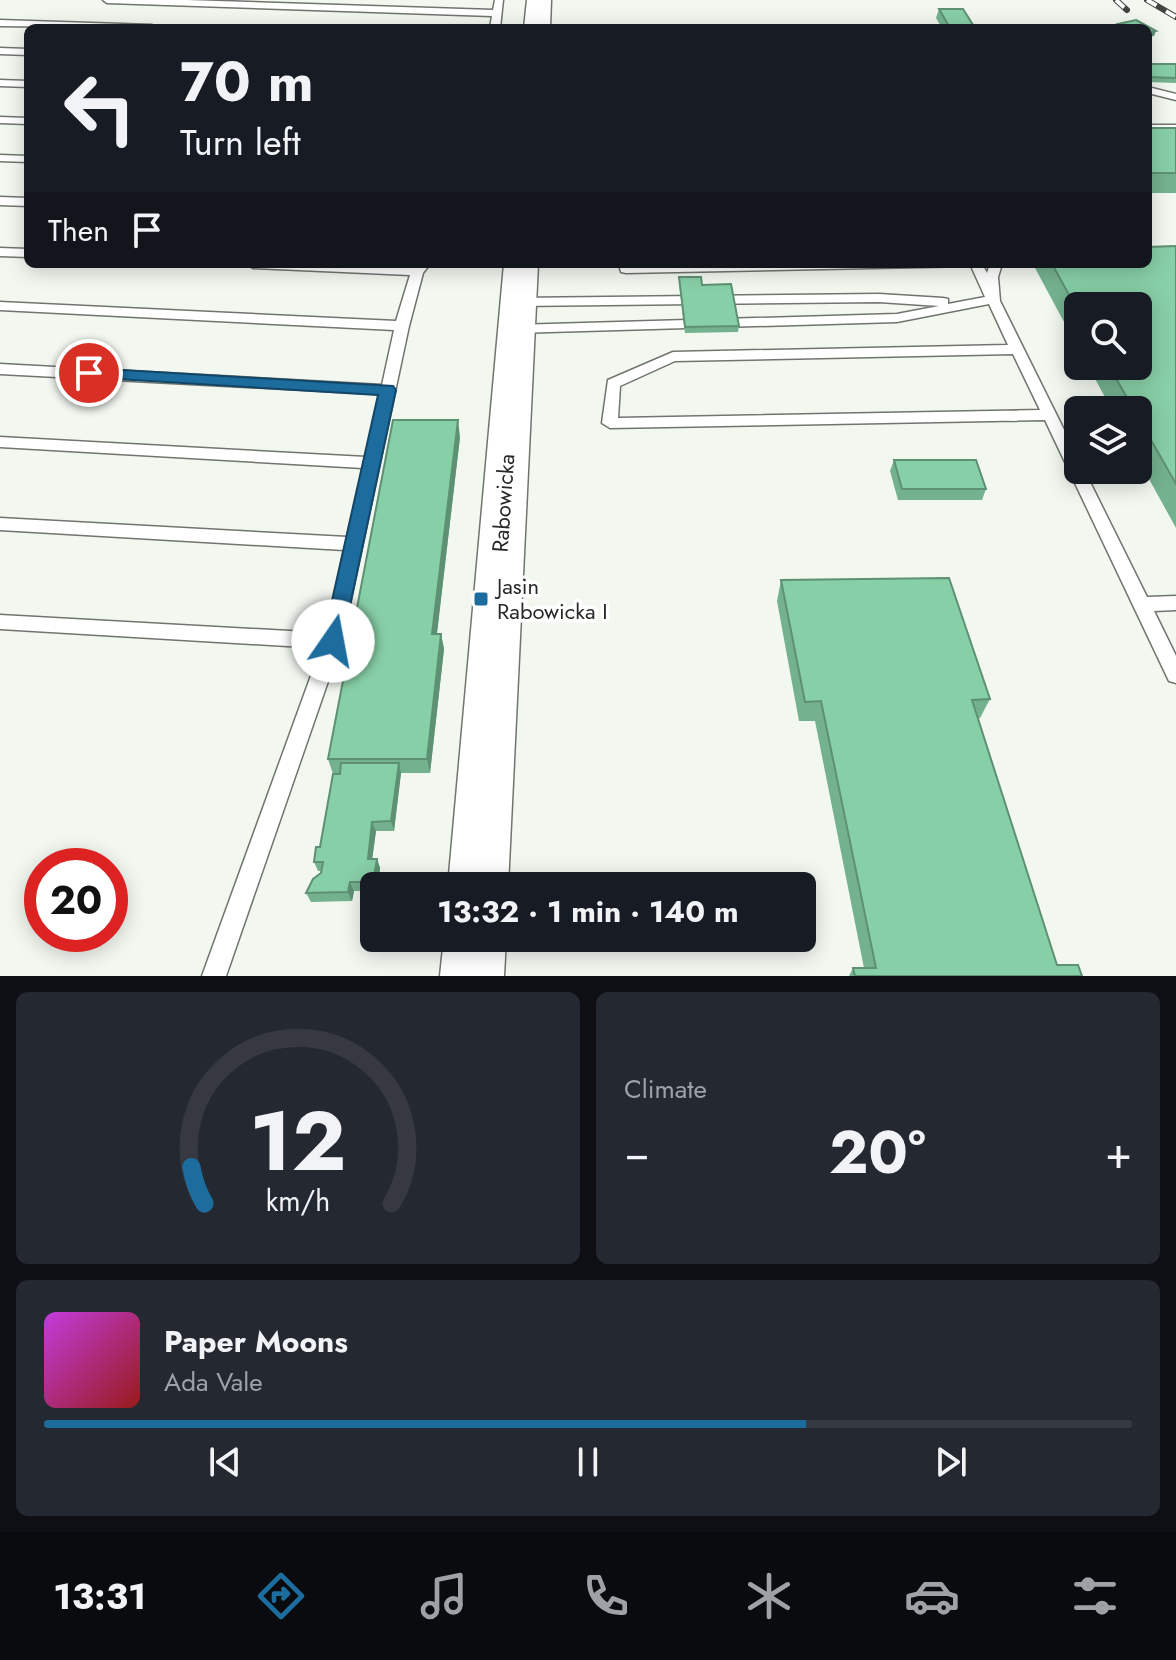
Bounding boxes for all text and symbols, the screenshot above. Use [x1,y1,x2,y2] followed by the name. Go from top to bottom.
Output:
[180,41,314,122] text: 70 m
[48,56,152,160] icon: left
[180,116,301,168] text: Turn left
[125,208,169,252] icon: arrive
[48,209,109,252] text: Then
[1064,292,1152,484] map controls
[1064,292,1152,380] button: search
[55,339,123,407] pin
[67,351,111,395] icon: arrive
[1064,396,1152,484] button: layers
[484,453,522,553] street label: Rabowicka
[494,570,608,627] place label: Jasin Rabowicka I
[472,590,490,608] marker: Jasin Rabowicka I
[291,599,375,683] position arrow
[24,848,128,952] speed limit sign: 20
[437,890,739,933] text: 13:32 · 1 min · 140 m
[624,1070,707,1108] text: Climate
[250,1081,346,1201] text: 12
[829,1109,926,1196] text: 20°
[624,1121,650,1185] text: −
[1105,1121,1132,1185] text: +
[266,1180,330,1222] text: km/h
[164,1320,348,1363] text: Paper Moons
[164,1363,263,1401] text: Ada Vale
[203,1440,247,1484] icon: previous
[566,1440,610,1484] icon: pause
[929,1440,973,1484] icon: next
[253,1568,309,1624] icon: directions
[416,1568,472,1624] icon: music
[578,1568,634,1624] icon: phone
[741,1568,797,1624] icon: climate
[904,1568,960,1624] icon: car
[1067,1568,1123,1624] icon: filters
[53,1570,146,1622] text: 13:31

